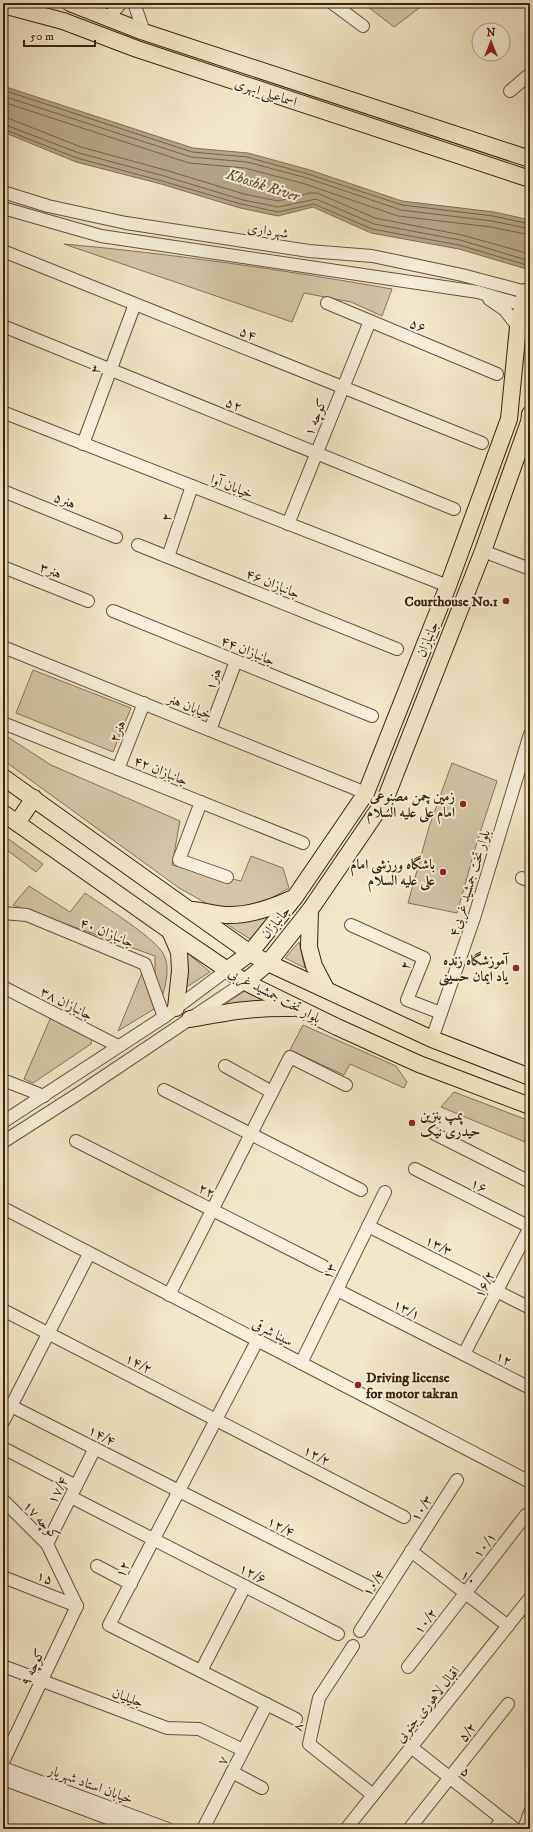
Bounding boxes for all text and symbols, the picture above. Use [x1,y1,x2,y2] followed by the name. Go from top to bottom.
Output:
[24,22,95,48] scale bar
[471,22,511,62] north arrow
[486,26,496,40] text: N
[30,29,54,44] text: 50 m
[232,74,299,111] street label: اسماعیلی ابهری
[223,164,303,207] water label: Khoshk River
[246,219,290,243] street label: شهرداری
[407,314,429,337] street label: ۵۶
[237,323,259,345] street label: ۵۴
[86,362,106,376] street label: ۳
[223,394,245,416] street label: ۵۲
[300,396,332,439] street label: کوچه ۱
[208,471,256,503] street label: خیابان آوا
[51,488,78,513] street label: هنر۵
[157,511,177,524] street label: ۲
[37,558,64,583] street label: هنر۳
[243,565,302,603] street label: ۴۶ جانبازان
[405,593,498,611] place label: Courthouse No.1
[501,596,511,606] marker: Courthouse No.1
[413,619,443,660] street label: جانبازان
[218,632,277,670] street label: ۴۴ جانبازان
[202,666,226,693] street label: هنر۱
[163,689,215,724] street label: خیابان هنر
[105,718,130,745] street label: هنر۲
[131,752,190,790] street label: ۴۲ جانبازان
[367,788,455,825] place label: زمین چمن مصنوعی امام علی علیه السلام
[458,799,468,809] marker: زمین چمن مصنوعی امام علی علیه السلام
[445,827,495,939] street label: بلوار تخت جمشید غربی۴
[350,855,436,893] place label: باشگاه ورزشی امام علی علیه السلام
[438,867,448,877] marker: باشگاه ورزشی امام علی علیه السلام
[257,902,295,943] street label: جانبازان
[77,914,136,952] street label: ۴۰ جانبازان
[439,951,510,986] place label: آموزشگاه زنده یاد ایمان حسینی
[396,958,416,973] street label: ۲
[511,963,521,973] marker: آموزشگاه زنده یاد ایمان حسینی
[225,964,324,1028] street label: بلوار تخت جمشید غربی
[37,983,96,1025] street label: ۳۸ جانبازان
[420,1107,481,1141] place label: پمپ بنزین حیدری نیک
[407,1118,417,1128] marker: پمپ بنزین حیدری نیک
[467,1174,490,1198] street label: ۱۶
[195,1179,218,1203] street label: ۲۲
[422,1231,455,1260] street label: ۱۳/۳
[318,1260,342,1283] street label: ۱۳
[470,1268,499,1301] street label: ۱۶/۲
[390,1295,423,1324] street label: ۱۳/۱
[249,1315,296,1351] street label: سینا شرقی
[492,1347,515,1371] street label: ۱۲
[122,1349,155,1378] street label: ۱۴/۲
[365,1369,459,1403] place label: Driving license for motor takran
[353,1380,363,1390] marker: Driving license for motor takran
[85,1421,118,1450] street label: ۱۴/۴
[300,1441,333,1470] street label: ۱۲/۲
[43,1474,72,1507] street label: ۱۷/۴
[407,1492,437,1525] street label: ۱۰/۳
[19,1497,64,1544] street label: کوچه ۱۷
[264,1512,297,1541] street label: ۱۲/۴
[469,1529,501,1562] street label: ۱۰/۱
[111,1558,135,1581] street label: ۱۲
[236,1559,269,1588] street label: ۱۲/۶
[456,1566,480,1590] street label: ۱۰
[34,1567,56,1589] street label: ۱۵
[359,1567,389,1600] street label: ۱۰/۴
[410,1605,442,1638] street label: ۱۰/۲
[16,1646,49,1689] street label: کوچه ۹
[391,1663,464,1747] street label: اقبال لاهوری جنوبی
[110,1684,146,1712] street label: جلیلیان
[454,1719,481,1746] street label: ۵/۲
[288,1721,308,1733] street label: ۸
[213,1753,233,1768] street label: ۷
[44,1761,135,1809] street label: خیابان استاد شهریار
[457,1762,474,1781] street label: ۵

